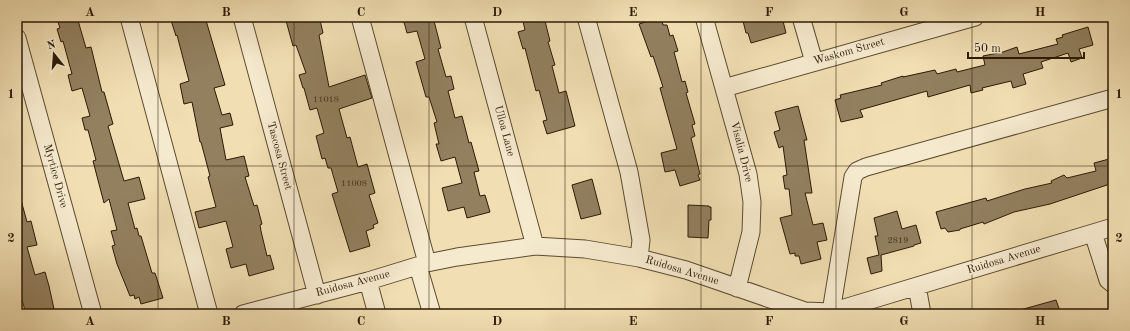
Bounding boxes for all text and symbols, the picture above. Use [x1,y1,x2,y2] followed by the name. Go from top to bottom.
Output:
[85,6,95,19] text: A
[221,6,231,19] text: B
[357,6,365,19] text: C
[492,6,502,19] text: D
[629,6,638,19] text: E
[765,6,774,19] text: F
[899,6,909,19] text: G
[1035,6,1046,19] text: H
[34,34,74,74] north arrow
[968,34,1084,60] scale bar
[812,37,886,67] street label: Waskom Street
[46,39,58,52] text: N
[974,42,1001,55] text: 50 m
[7,88,15,101] text: 1
[1115,88,1123,101] text: 1
[313,95,339,104] house number: 11018
[492,104,516,158] street label: Ulloa Lane
[265,121,293,191] street label: Tascosa Street
[728,121,754,183] street label: Visalia Drive
[41,143,69,209] street label: Myrtice Drive
[341,179,367,188] house number: 11008
[7,232,15,245] text: 2
[1115,232,1123,245] text: 2
[888,236,908,245] house number: 2819
[966,244,1042,276] street label: Ruidosa Avenue
[644,255,720,287] street label: Ruidosa Avenue
[315,269,391,299] street label: Ruidosa Avenue
[85,315,95,328] text: A
[221,315,231,328] text: B
[357,315,365,328] text: C
[492,315,502,328] text: D
[629,315,638,328] text: E
[765,315,774,328] text: F
[899,315,909,328] text: G
[1035,315,1046,328] text: H

